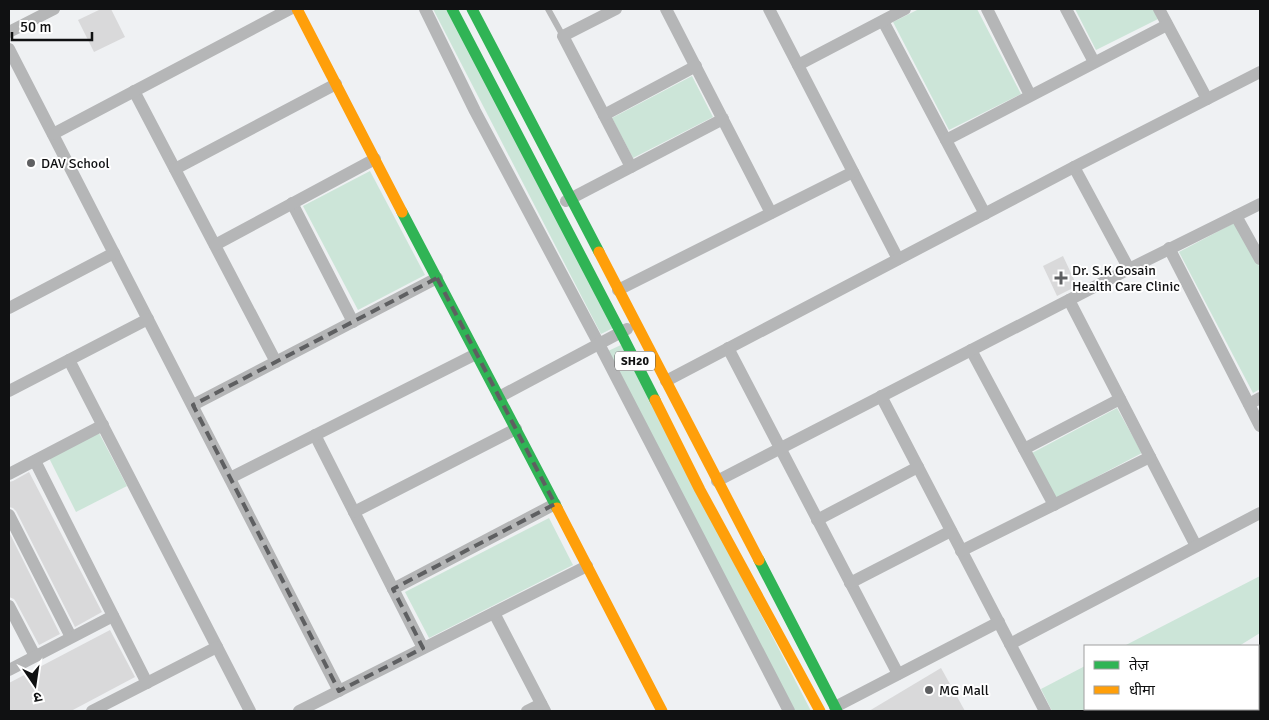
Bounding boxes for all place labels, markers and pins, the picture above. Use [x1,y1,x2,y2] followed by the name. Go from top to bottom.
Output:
[41,155,110,172] place label: DAV School
[25,157,37,169] marker: DAV School
[1072,262,1180,295] place label: Dr. S.K Gosain Health Care Clinic
[1054,271,1068,285] marker: Dr. S.K Gosain Health Care Clinic
[939,682,989,699] place label: MG Mall
[923,684,935,696] marker: MG Mall

